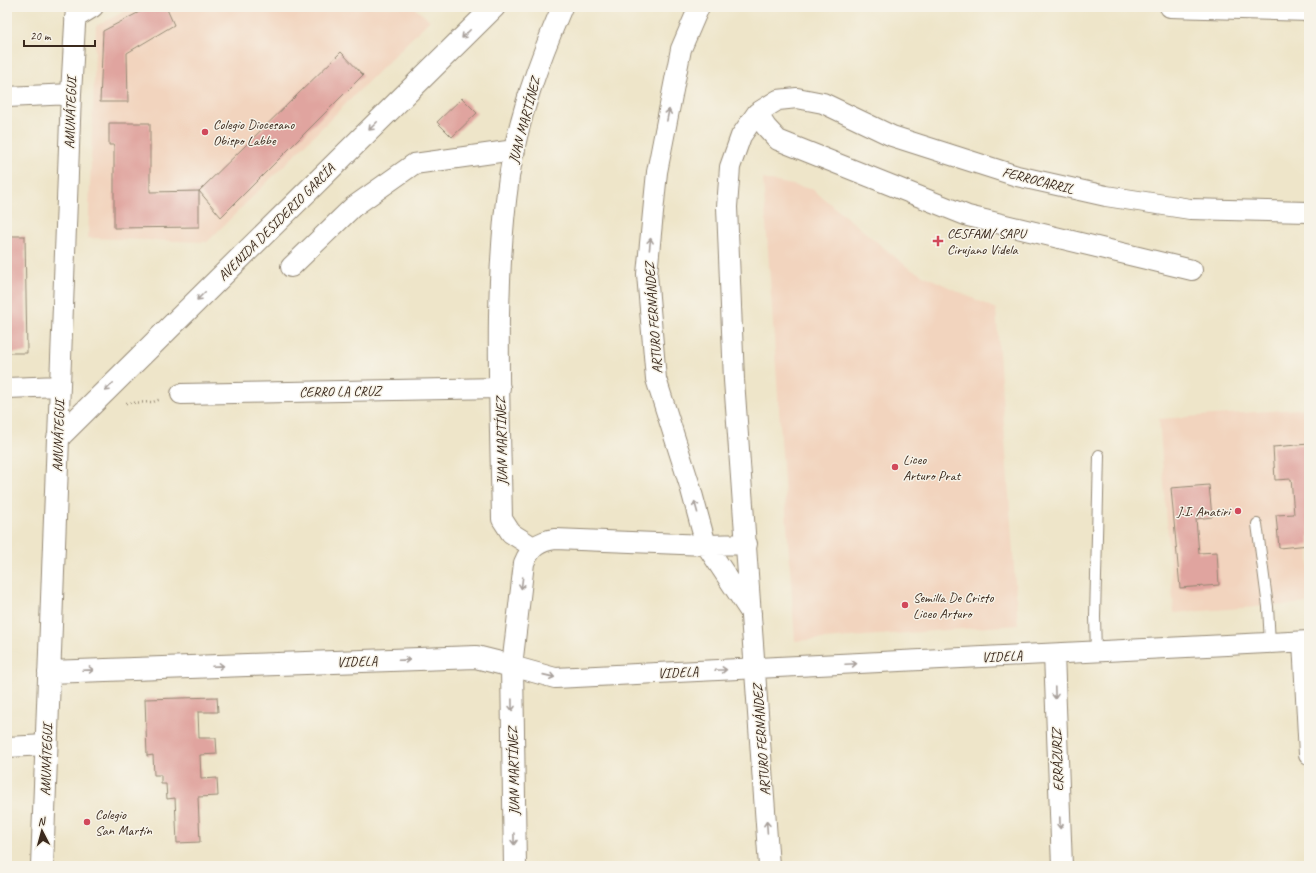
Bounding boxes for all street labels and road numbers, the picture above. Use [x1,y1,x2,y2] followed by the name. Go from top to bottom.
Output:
[61,73,80,149] street label: AMUNÁTEGUI
[505,73,545,166] street label: JUAN MARTÍNEZ
[214,160,339,284] street label: AVENIDA DESIDERIO GARCÍA
[1000,163,1076,198] street label: FERROCARRIL
[641,259,666,374] street label: ARTURO FERNÁNDEZ
[299,382,384,401] street label: CERRO LA CRUZ
[492,394,511,486] street label: JUAN MARTÍNEZ
[49,396,68,472] street label: AMUNÁTEGUI
[981,647,1024,666] street label: VIDELA
[336,652,379,671] street label: VIDELA
[657,663,700,682] street label: VIDELA
[749,681,774,796] street label: ARTURO FERNÁNDEZ
[37,720,56,796] street label: AMUNÁTEGUI
[504,724,523,816] street label: JUAN MARTÍNEZ
[1048,726,1067,792] street label: ERRÁZURIZ

